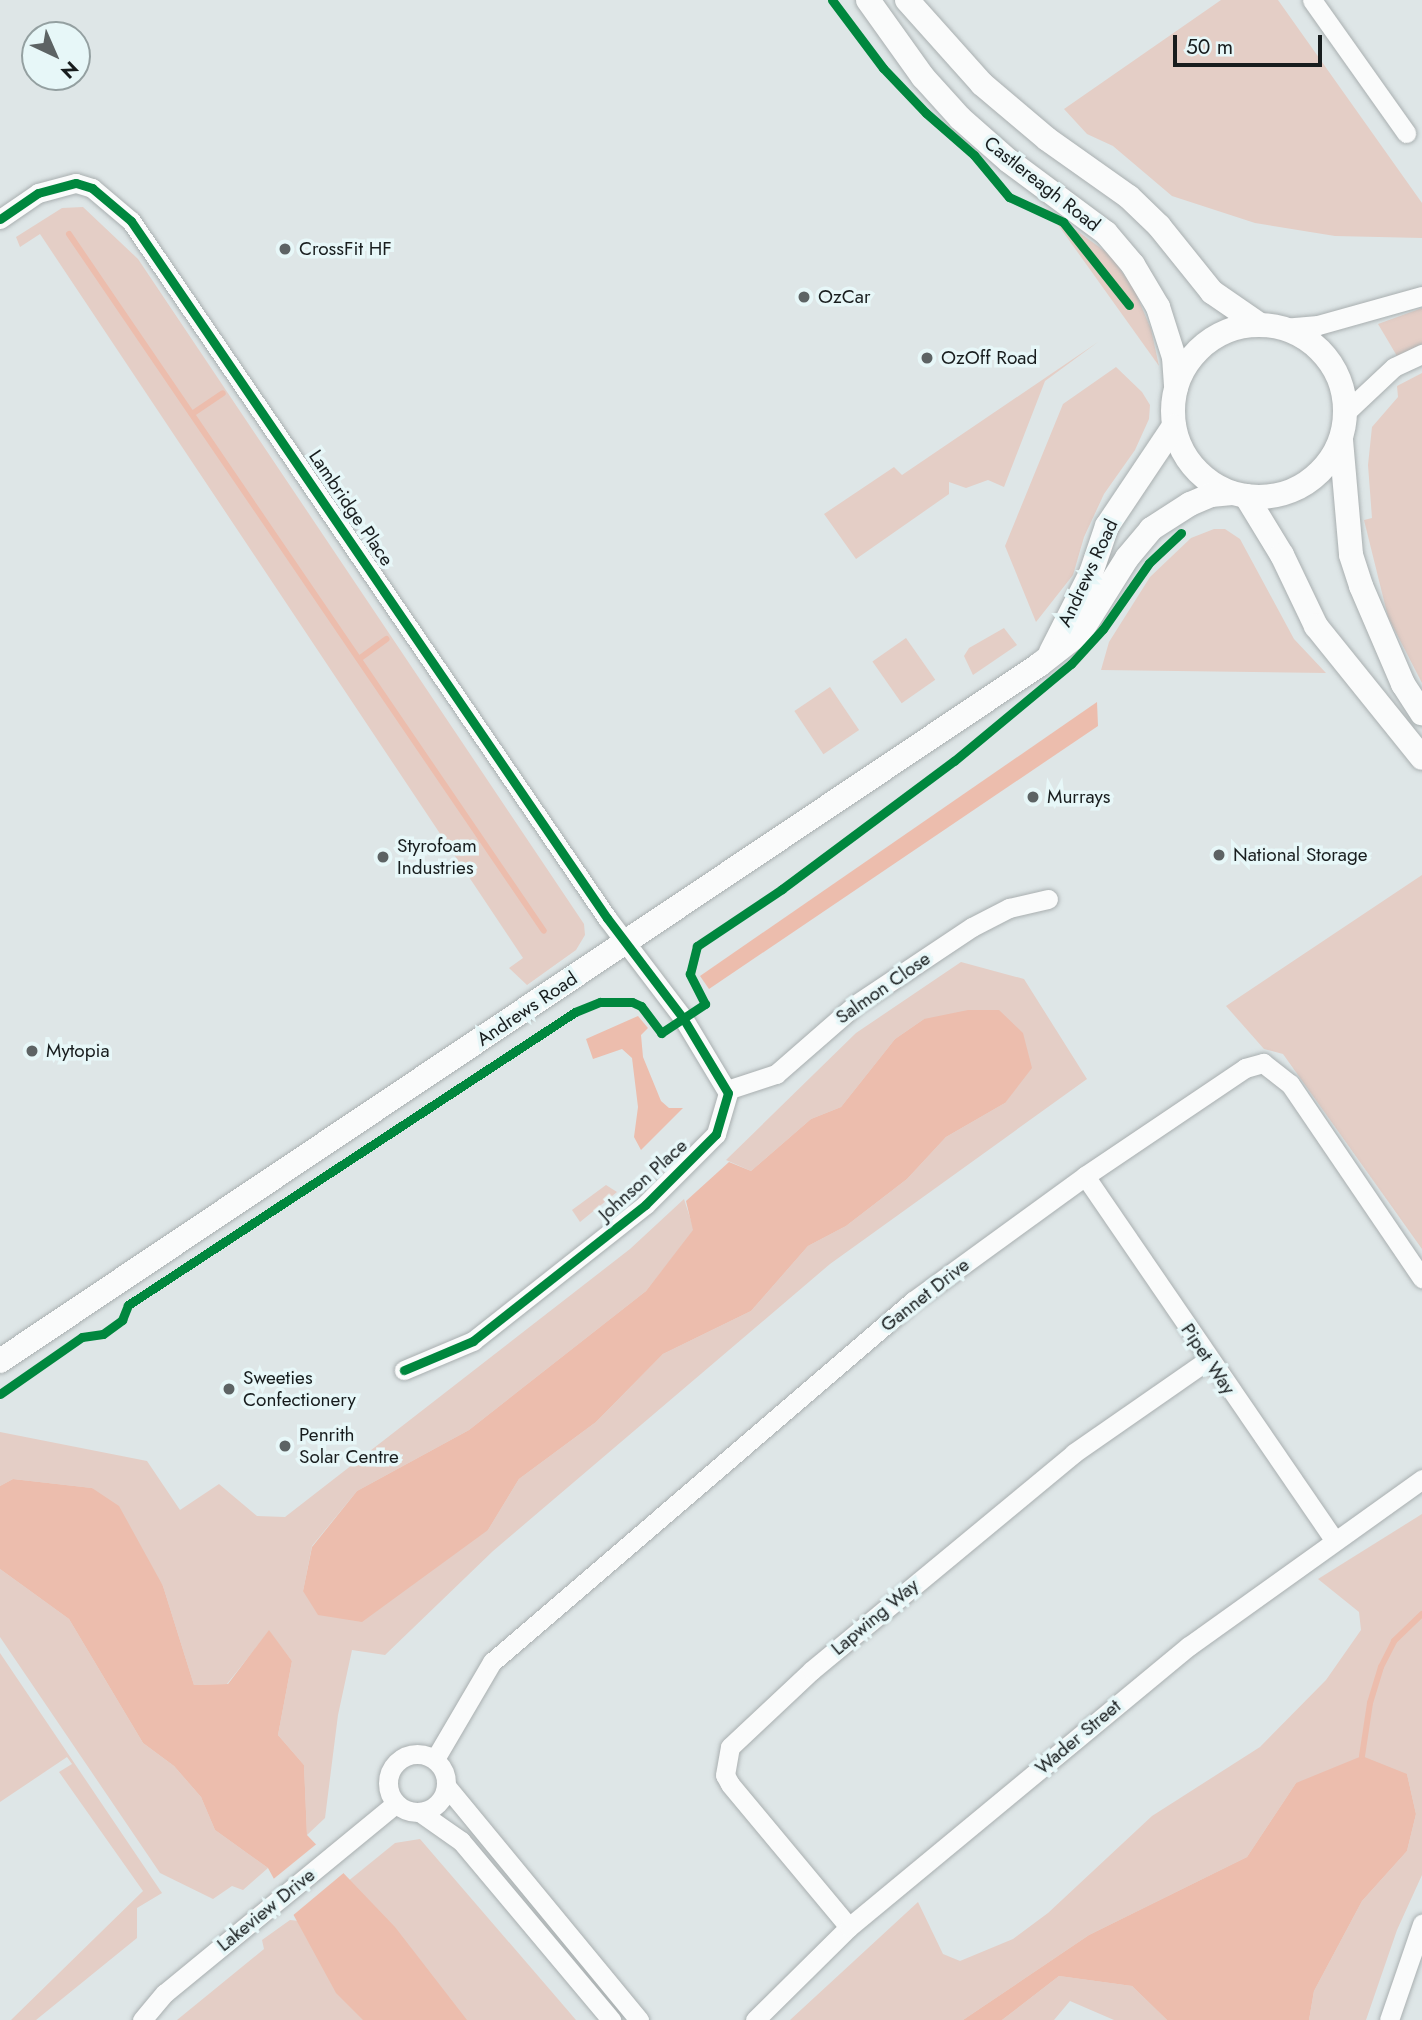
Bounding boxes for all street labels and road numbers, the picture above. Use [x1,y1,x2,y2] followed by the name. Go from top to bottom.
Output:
[979,132,1105,236] street label: Castlereagh Road
[304,446,398,570] street label: Lambridge Place
[1053,515,1123,631] street label: Andrews Road
[831,947,935,1029] street label: Salmon Close
[472,967,582,1051] street label: Andrews Road
[594,1134,692,1226] street label: Johnson Place
[876,1253,974,1337] street label: Gannet Drive
[1176,1319,1240,1399] street label: Pipet Way
[827,1574,923,1660] street label: Lapwing Way
[1031,1695,1125,1779] street label: Wader Street
[213,1864,319,1956] street label: Lakeview Drive

